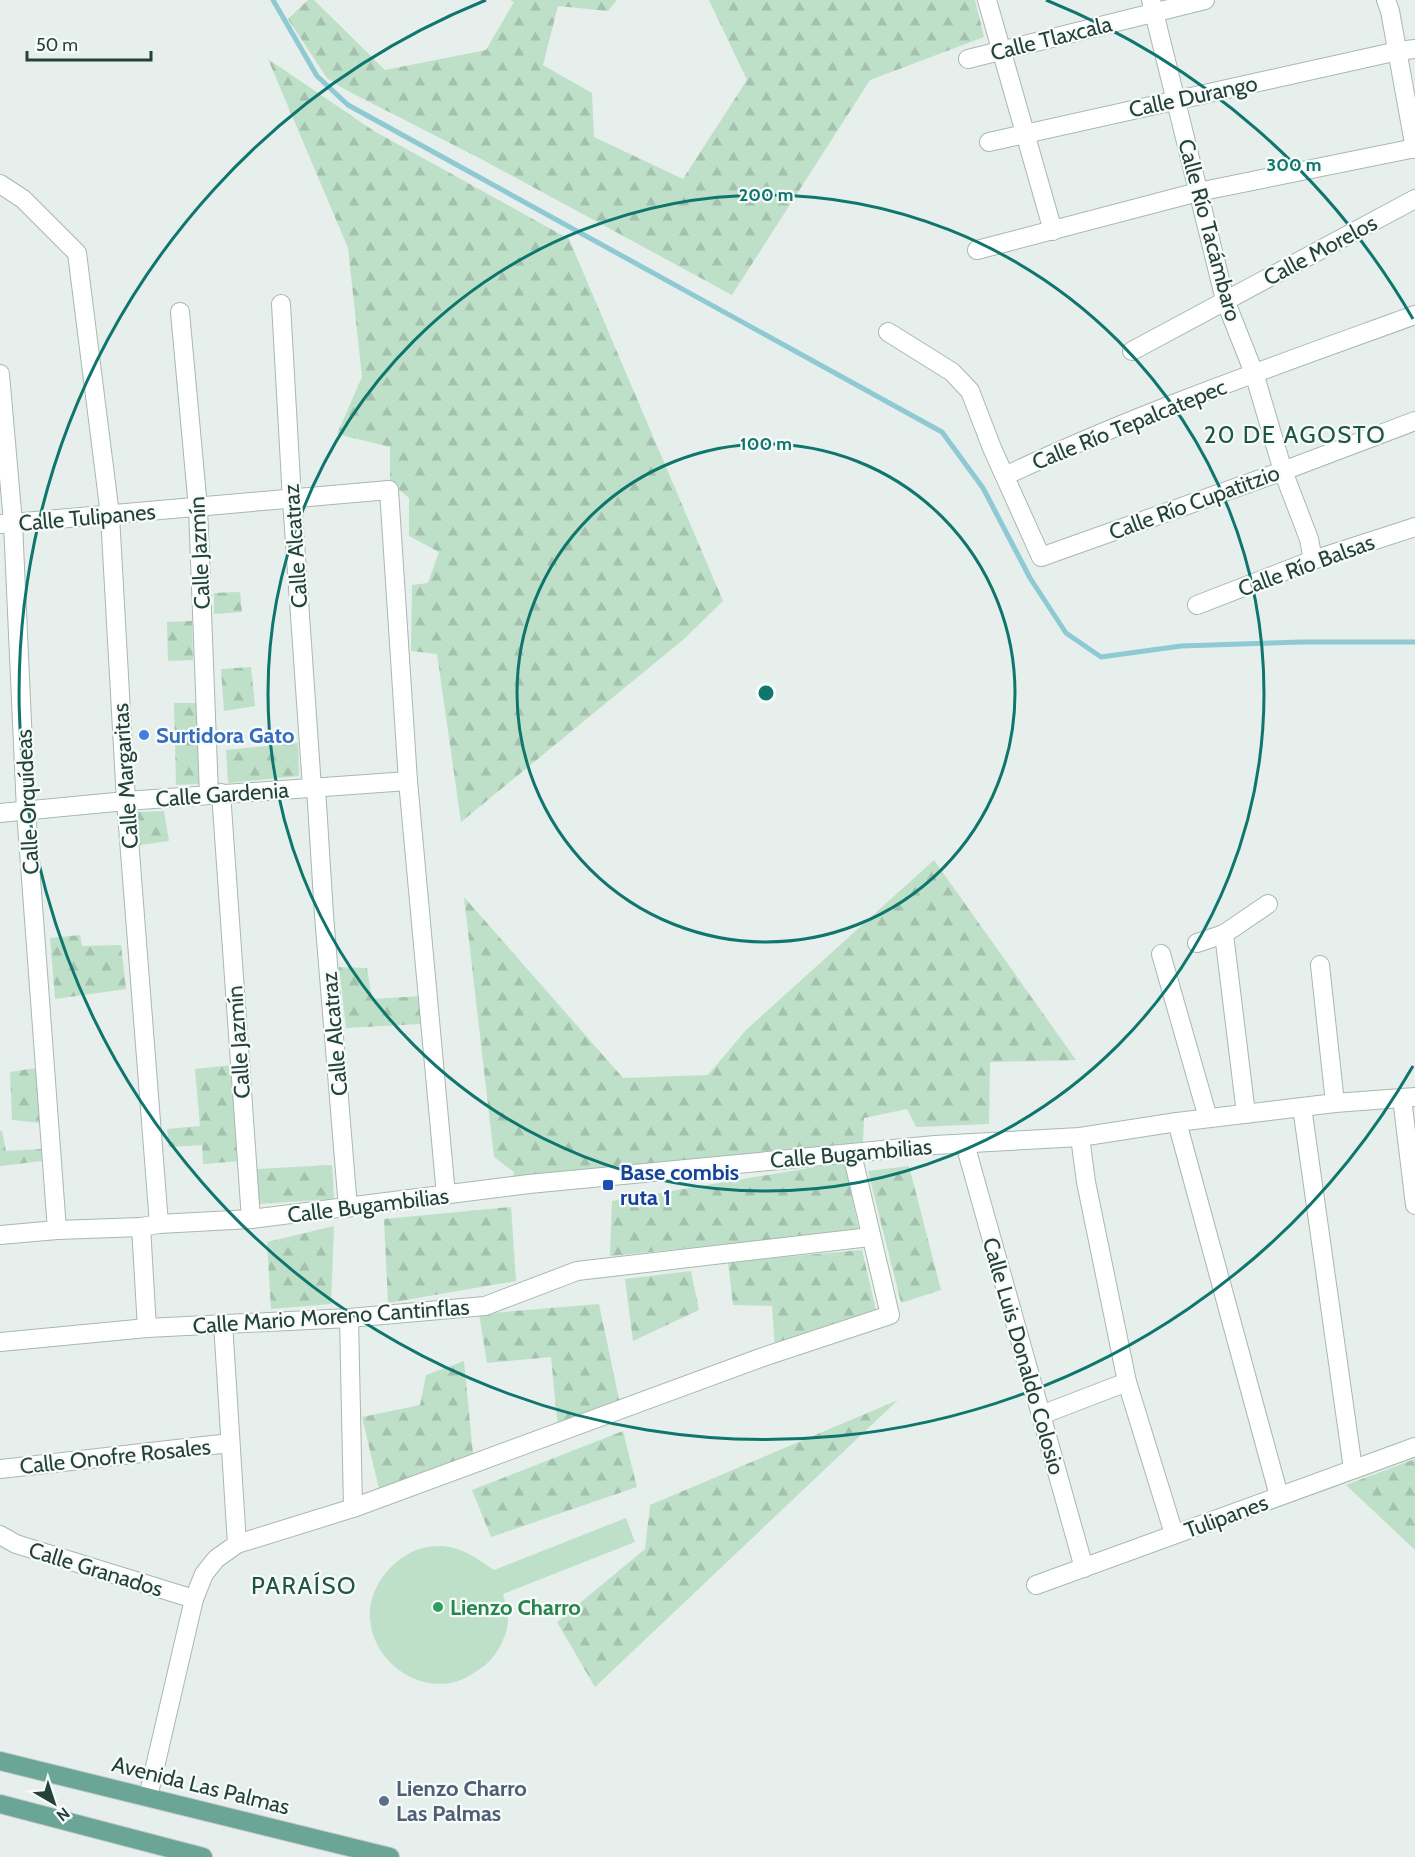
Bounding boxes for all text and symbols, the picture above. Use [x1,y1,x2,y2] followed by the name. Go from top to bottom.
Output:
[988,10,1115,67] street label: Calle Tlaxcala
[27,24,152,62] scale bar
[36,34,78,56] text: 50 m
[1126,70,1260,123] street label: Calle Durango
[1172,136,1247,324] street label: Calle Río Tacámbaro
[1267,154,1321,176] text: 300 m
[739,184,793,206] text: 200 m
[1259,209,1382,292] street label: Calle Morelos
[1028,373,1230,476] street label: Calle Río Tepalcatepec
[1204,420,1386,449] district label: 20 DE AGOSTO
[740,433,792,455] text: 100 m
[1105,459,1283,546] street label: Calle Río Cupatitzio
[278,483,313,609] street label: Calle Alcatraz
[183,496,216,610] street label: Calle Jazmín
[17,498,157,537] street label: Calle Tulipanes
[1234,528,1378,603] street label: Calle Río Balsas
[756,683,776,703] centre of rings
[107,702,144,850] street label: Calle Margaritas
[156,722,295,749] place label: Surtidora Gato
[137,728,151,742] marker: Surtidora Gato
[10,729,45,875] street label: Calle Orquídeas
[154,776,290,813] street label: Calle Gardenia
[316,971,353,1097] street label: Calle Alcatraz
[221,985,256,1099] street label: Calle Jazmín
[769,1133,933,1174] street label: Calle Bugambilias
[620,1159,739,1211] place label: Base combis ruta 1
[601,1178,615,1192] marker: Base combis ruta 1
[286,1182,450,1229] street label: Calle Bugambilias
[977,1235,1070,1478] street label: Calle Luis Donaldo Colosio
[192,1293,470,1340] street label: Calle Mario Moreno Cantinflas
[18,1433,212,1480] street label: Calle Onofre Rosales
[1181,1489,1272,1544] street label: Tulipanes
[25,1536,166,1603] street label: Calle Granados
[251,1571,357,1600] district label: PARAÍSO
[450,1594,581,1621] place label: Lienzo Charro
[431,1600,445,1614] marker: Lienzo Charro
[109,1750,292,1821] street label: Avenida Las Palmas
[24,1773,84,1833] north arrow
[396,1775,527,1827] place label: Lienzo Charro Las Palmas
[377,1794,391,1808] marker: Lienzo Charro Las Palmas
[53,1803,73,1825] text: N

